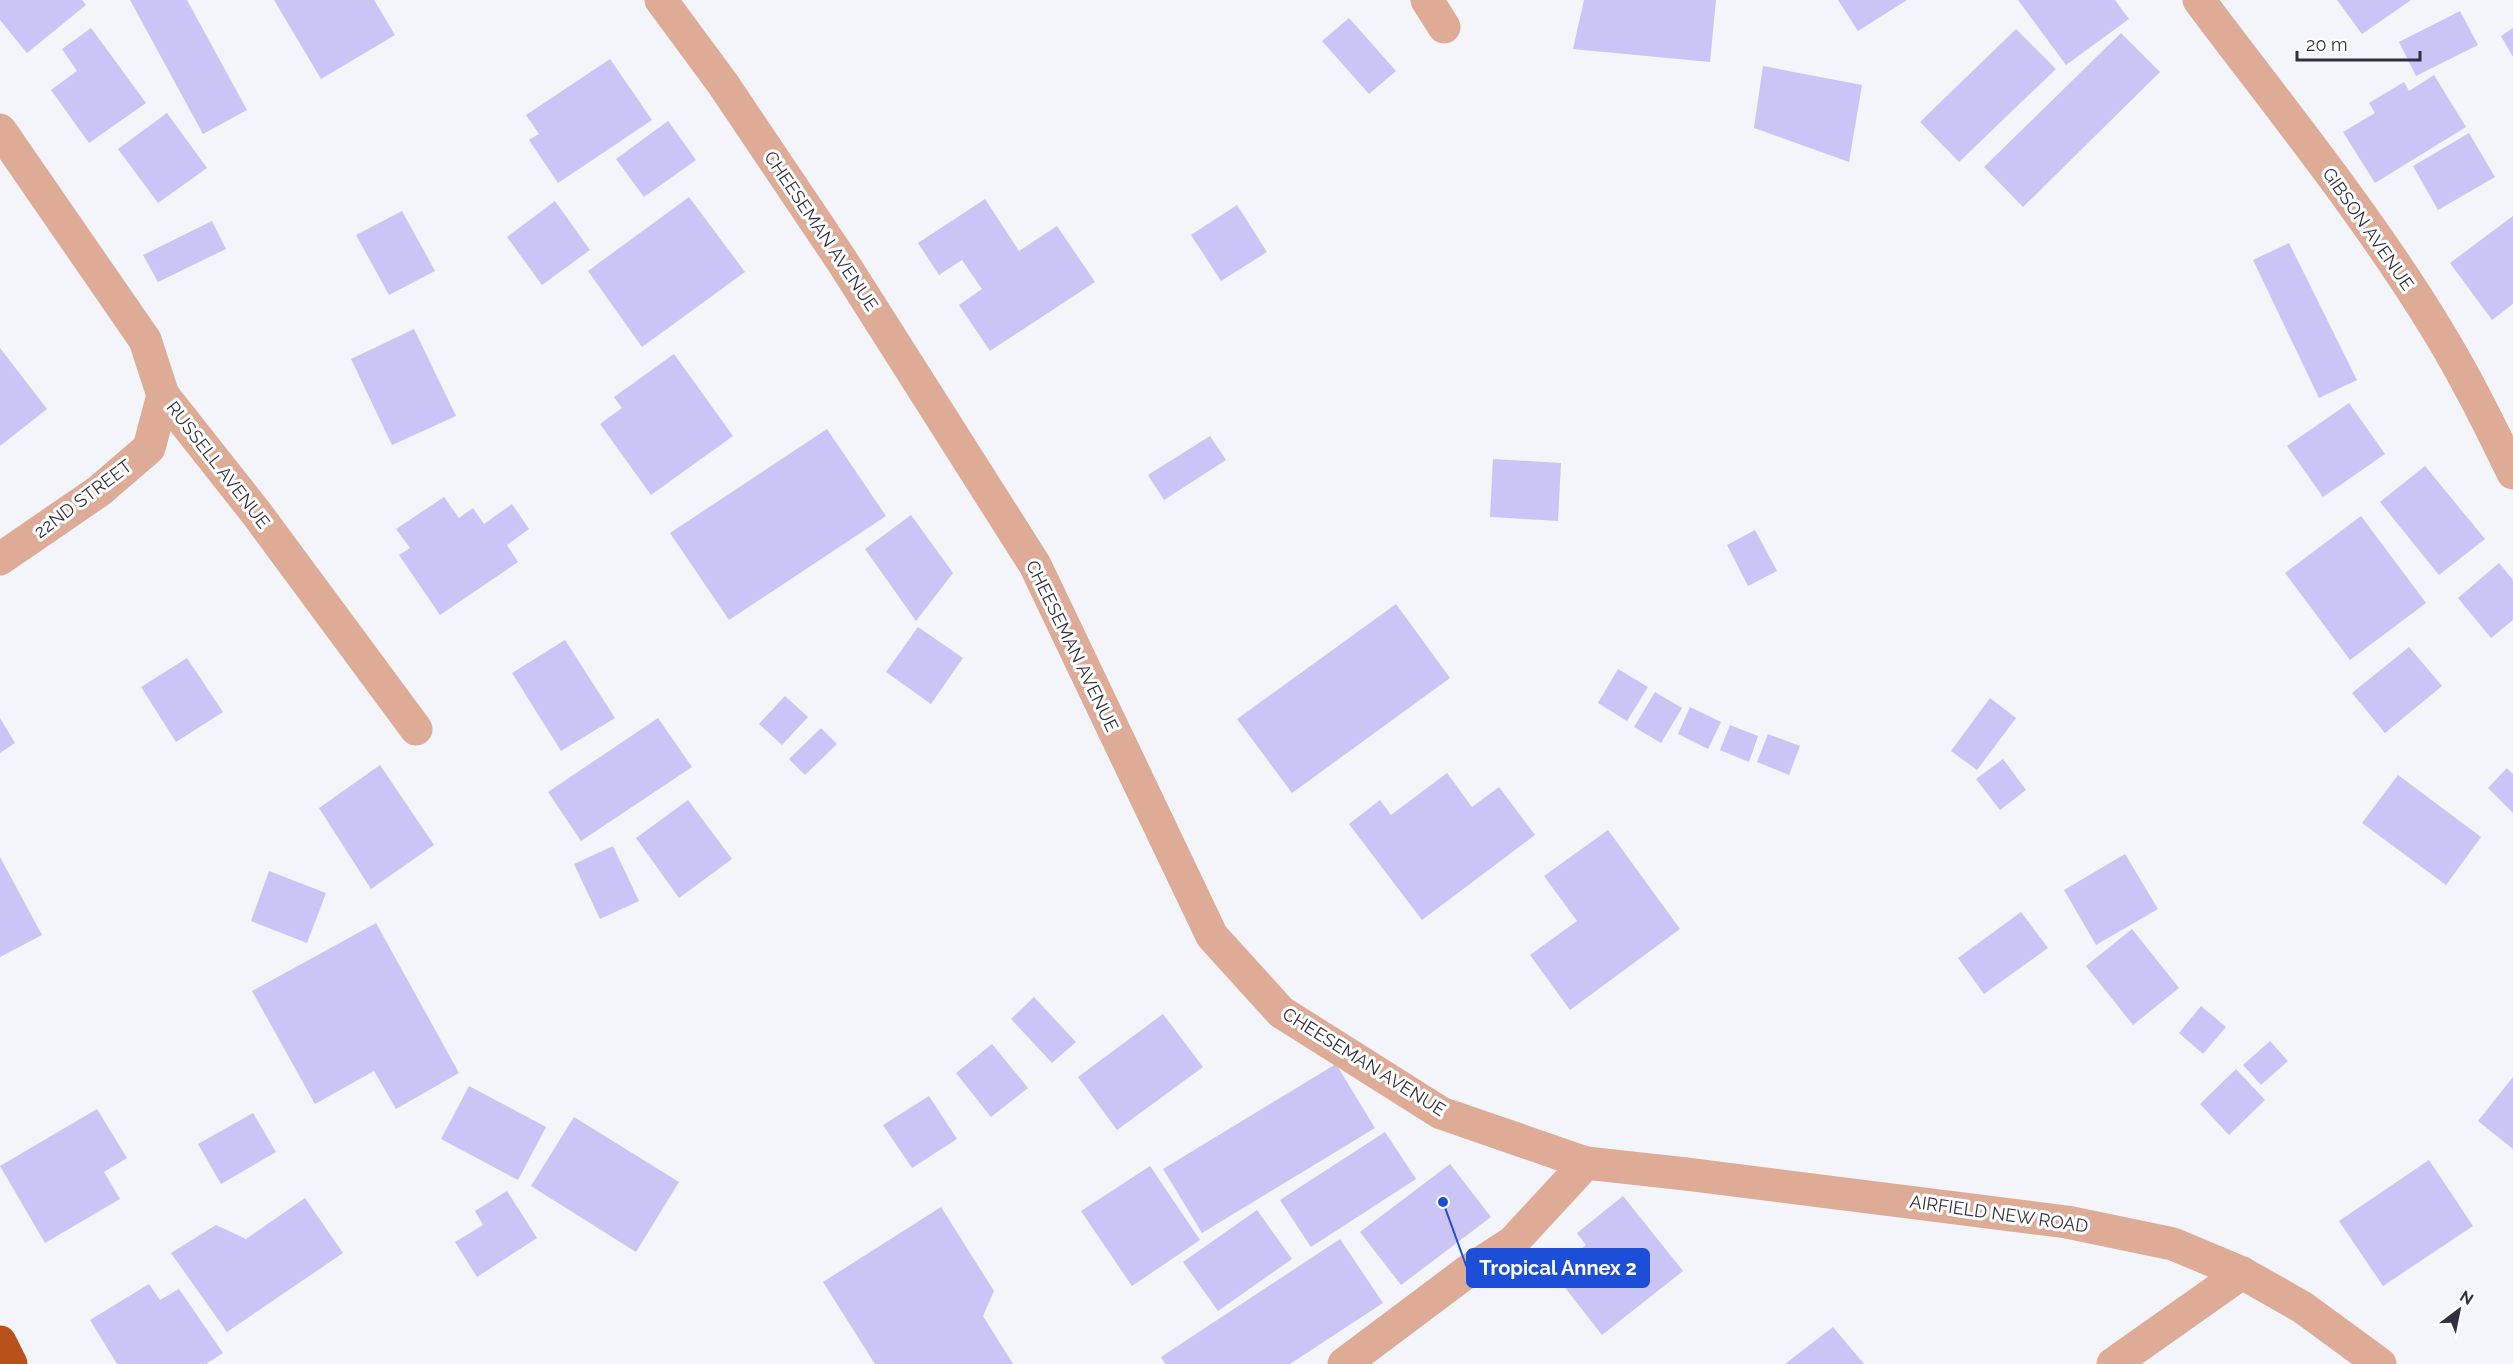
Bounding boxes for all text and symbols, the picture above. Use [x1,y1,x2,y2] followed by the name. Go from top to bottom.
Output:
[2297,24,2420,62] scale bar
[2306,34,2348,55] text: 20 m
[760,147,883,315] street label: CHEESEMAN AVENUE
[2318,164,2418,294] street label: GIBSON AVENUE
[162,397,275,532] street label: RUSSELL AVENUE
[30,455,136,542] street label: 22ND STREET
[1022,557,1123,735] street label: CHEESEMAN AVENUE
[1279,1003,1450,1120] street label: CHEESEMAN AVENUE
[1909,1191,2090,1236] street label: AIRFIELD NEW ROAD
[1467,1249,1649,1287] callout: Tropical Annex 2
[1479,1256,1637,1280] text: Tropical Annex 2
[2429,1280,2489,1340] north arrow
[2456,1286,2477,1309] text: N

